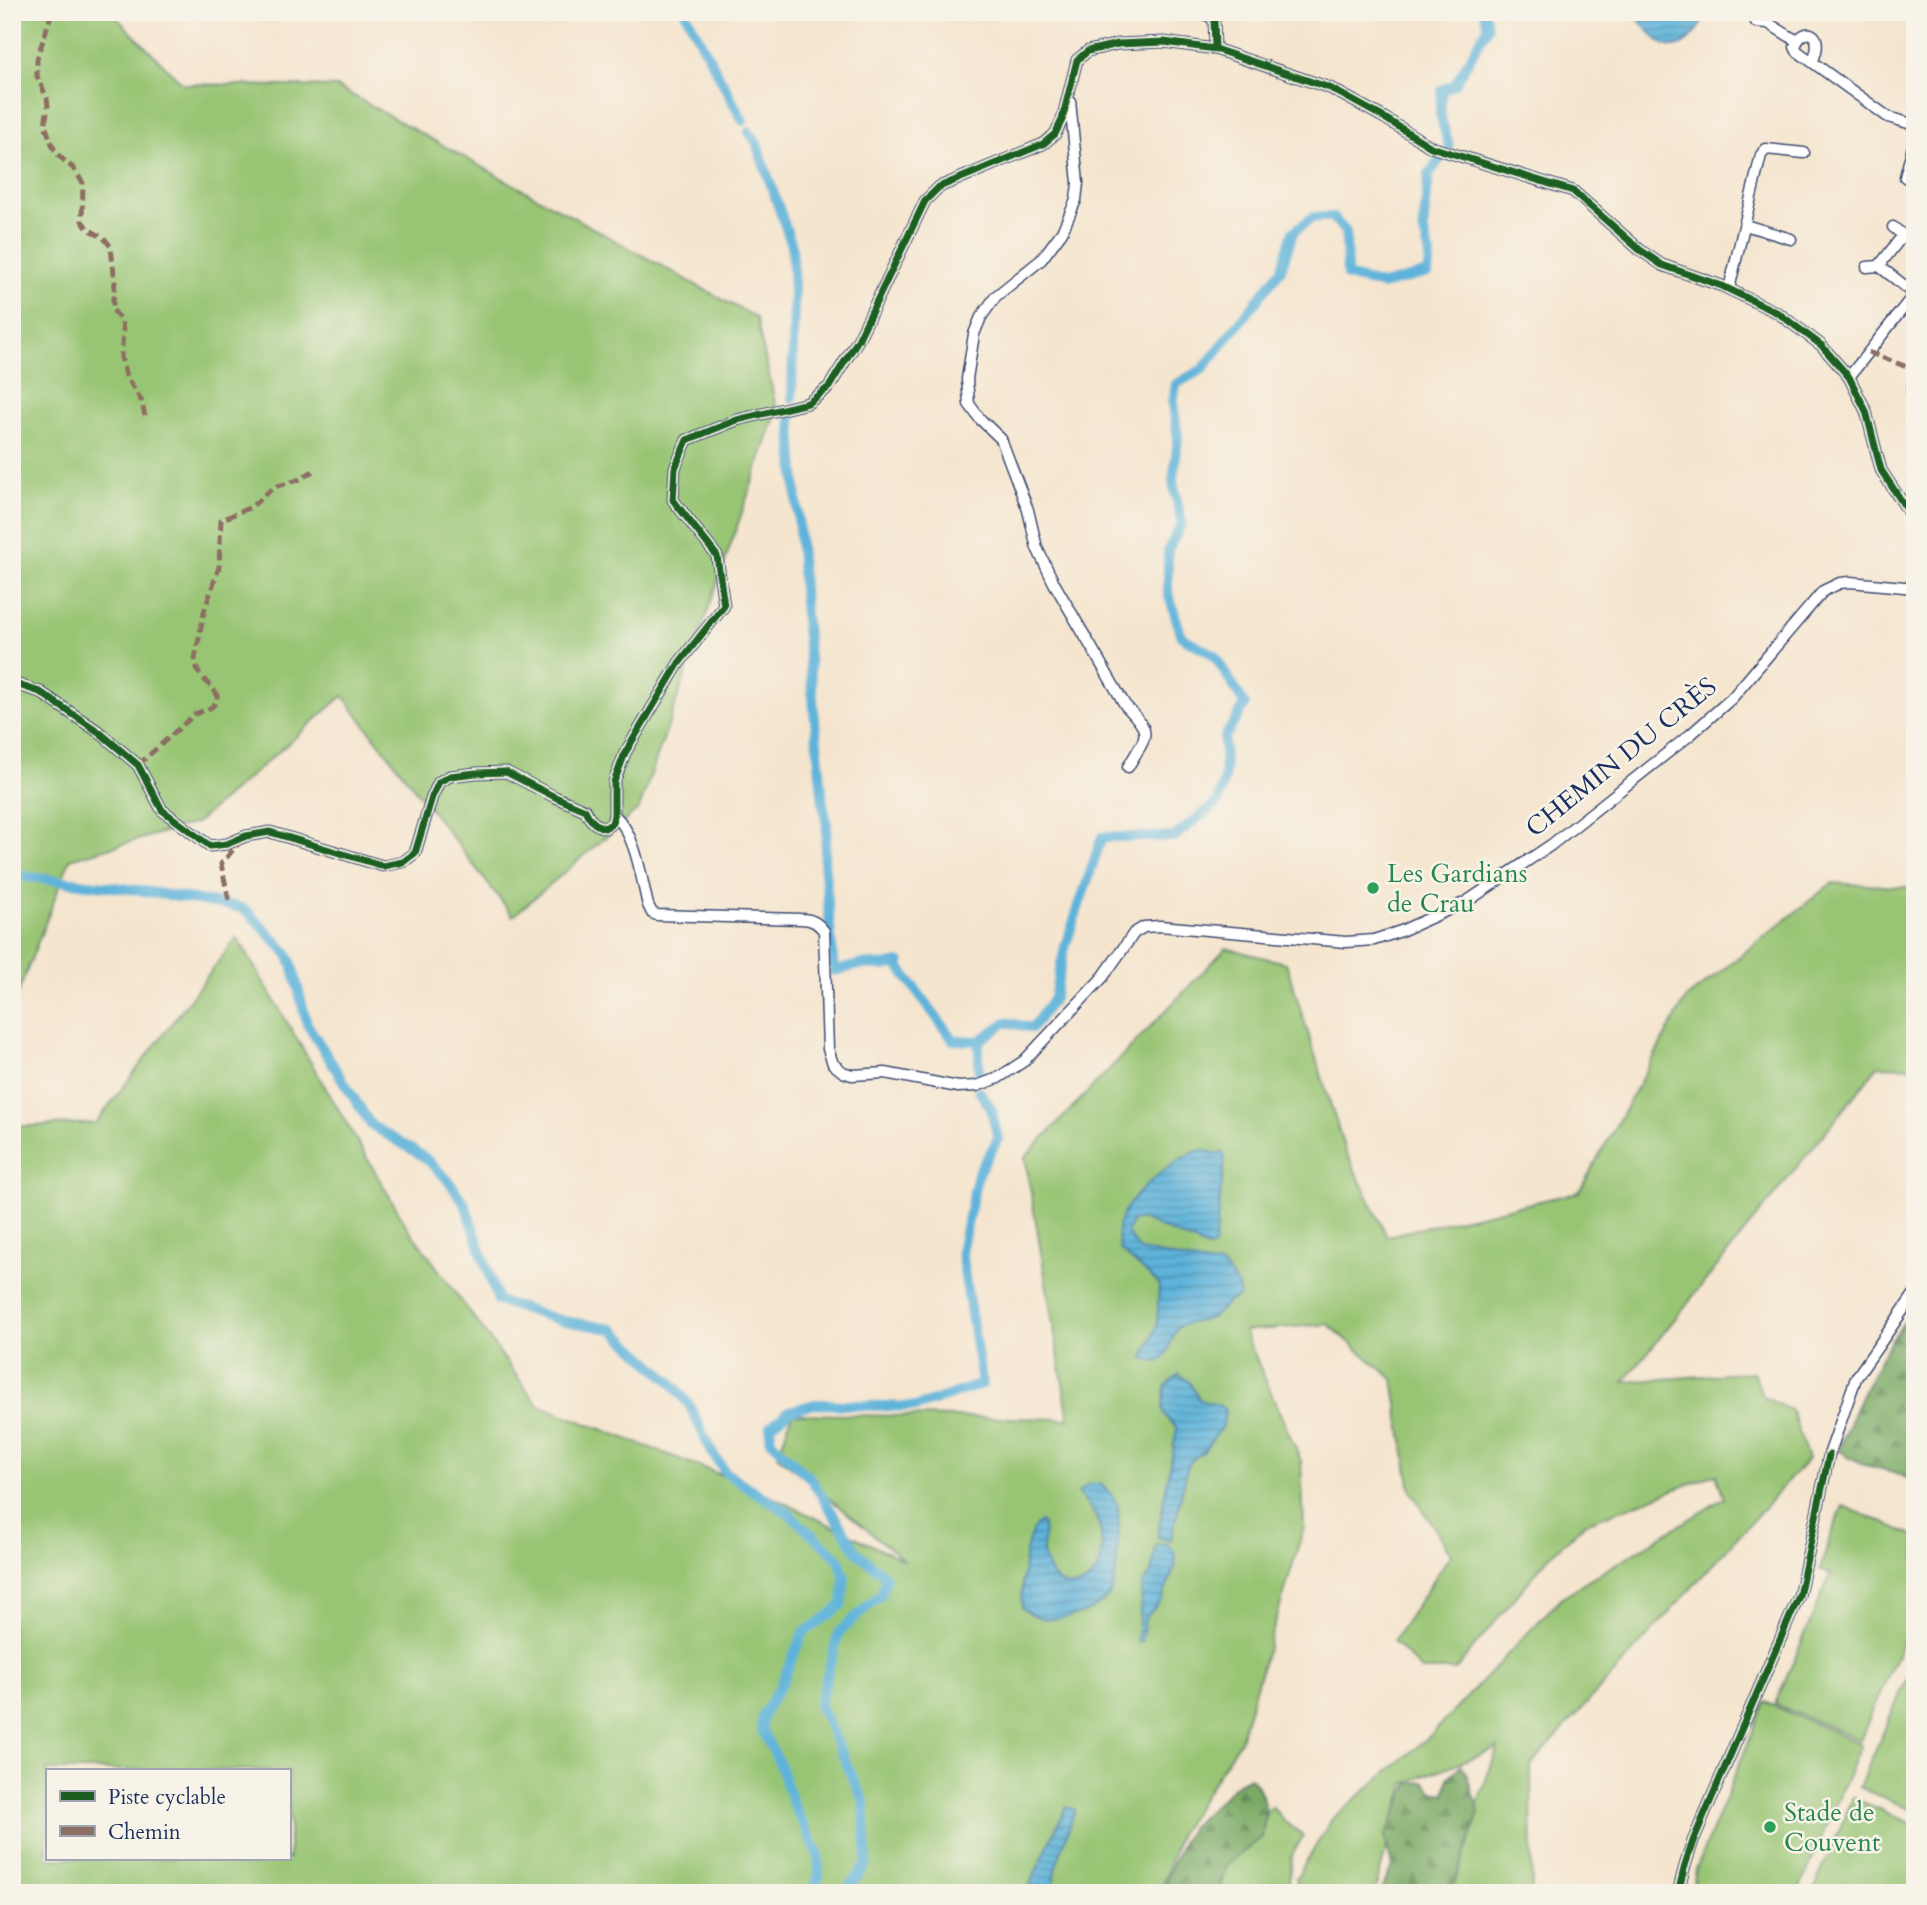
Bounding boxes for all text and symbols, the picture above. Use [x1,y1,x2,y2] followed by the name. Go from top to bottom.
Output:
[1518,669,1724,845] street label: CHEMIN DU CRÈS
[1387,856,1527,921] place label: Les Gardians de Crau
[1365,880,1381,896] marker: Les Gardians de Crau
[46,1769,290,1860] legend
[108,1783,226,1812] text: Piste cyclable
[1784,1795,1880,1860] place label: Stade de Couvent
[108,1818,181,1847] text: Chemin
[1762,1819,1778,1835] marker: Stade de Couvent

